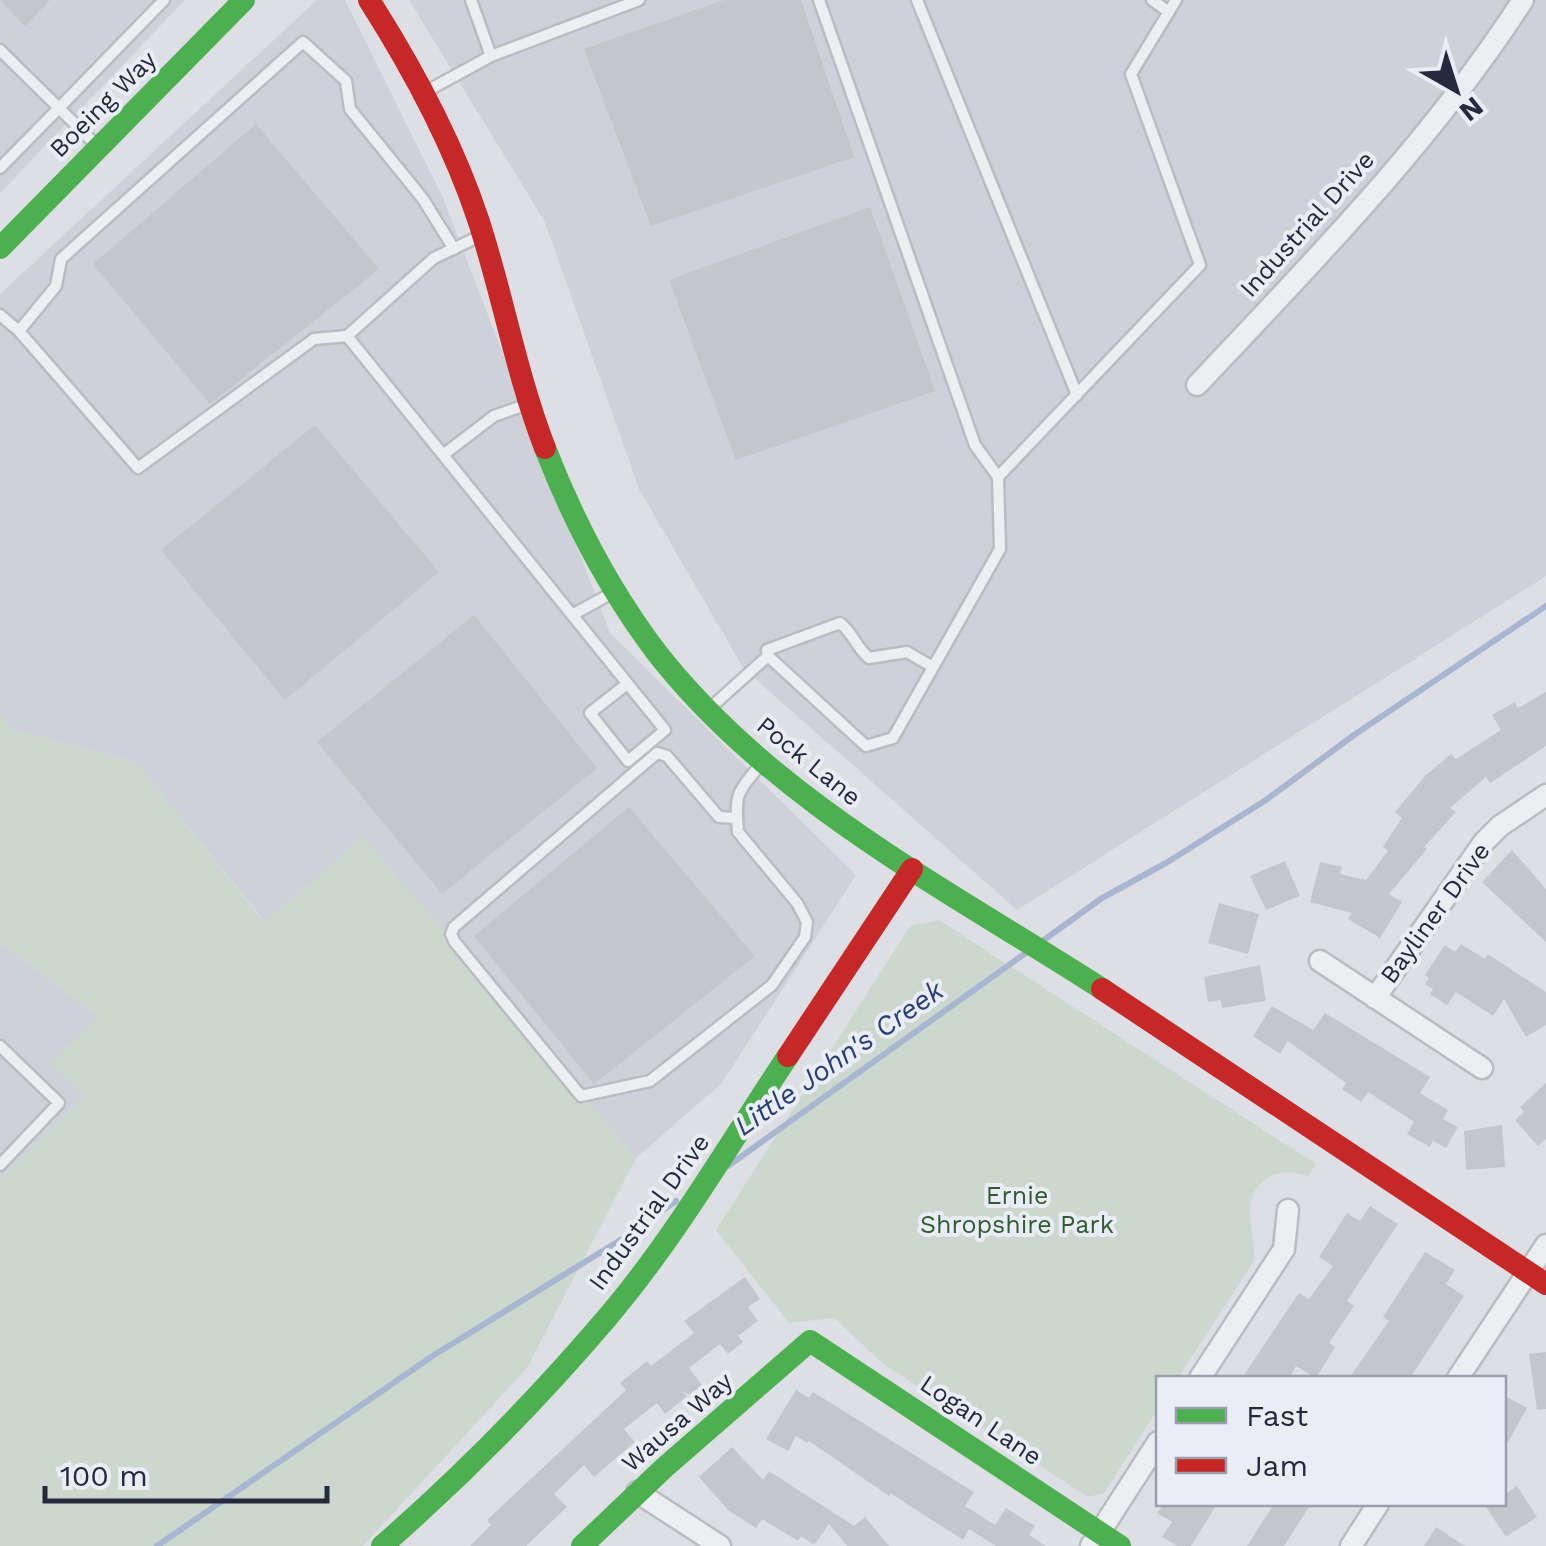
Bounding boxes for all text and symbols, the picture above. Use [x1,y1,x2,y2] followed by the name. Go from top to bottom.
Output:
[1406,40,1506,140] north arrow
[44,45,162,163] street label: Boeing Way
[1453,90,1490,128] text: N
[1234,145,1380,303] street label: Industrial Drive
[751,710,867,812] street label: Pock Lane
[1374,837,1496,989] street label: Bayliner Drive
[728,973,950,1142] water label: Little John's Creek
[583,1128,715,1296] street label: Industrial Drive
[920,1181,1114,1239] park label: Ernie Shropshire Park
[616,1366,738,1478] street label: Wausa Way
[915,1369,1047,1471] street label: Logan Lane
[1156,1376,1506,1506] legend
[1246,1398,1309,1433] text: Fast
[45,1441,328,1503] scale bar
[1246,1448,1308,1483] text: Jam
[60,1458,148,1493] text: 100 m

